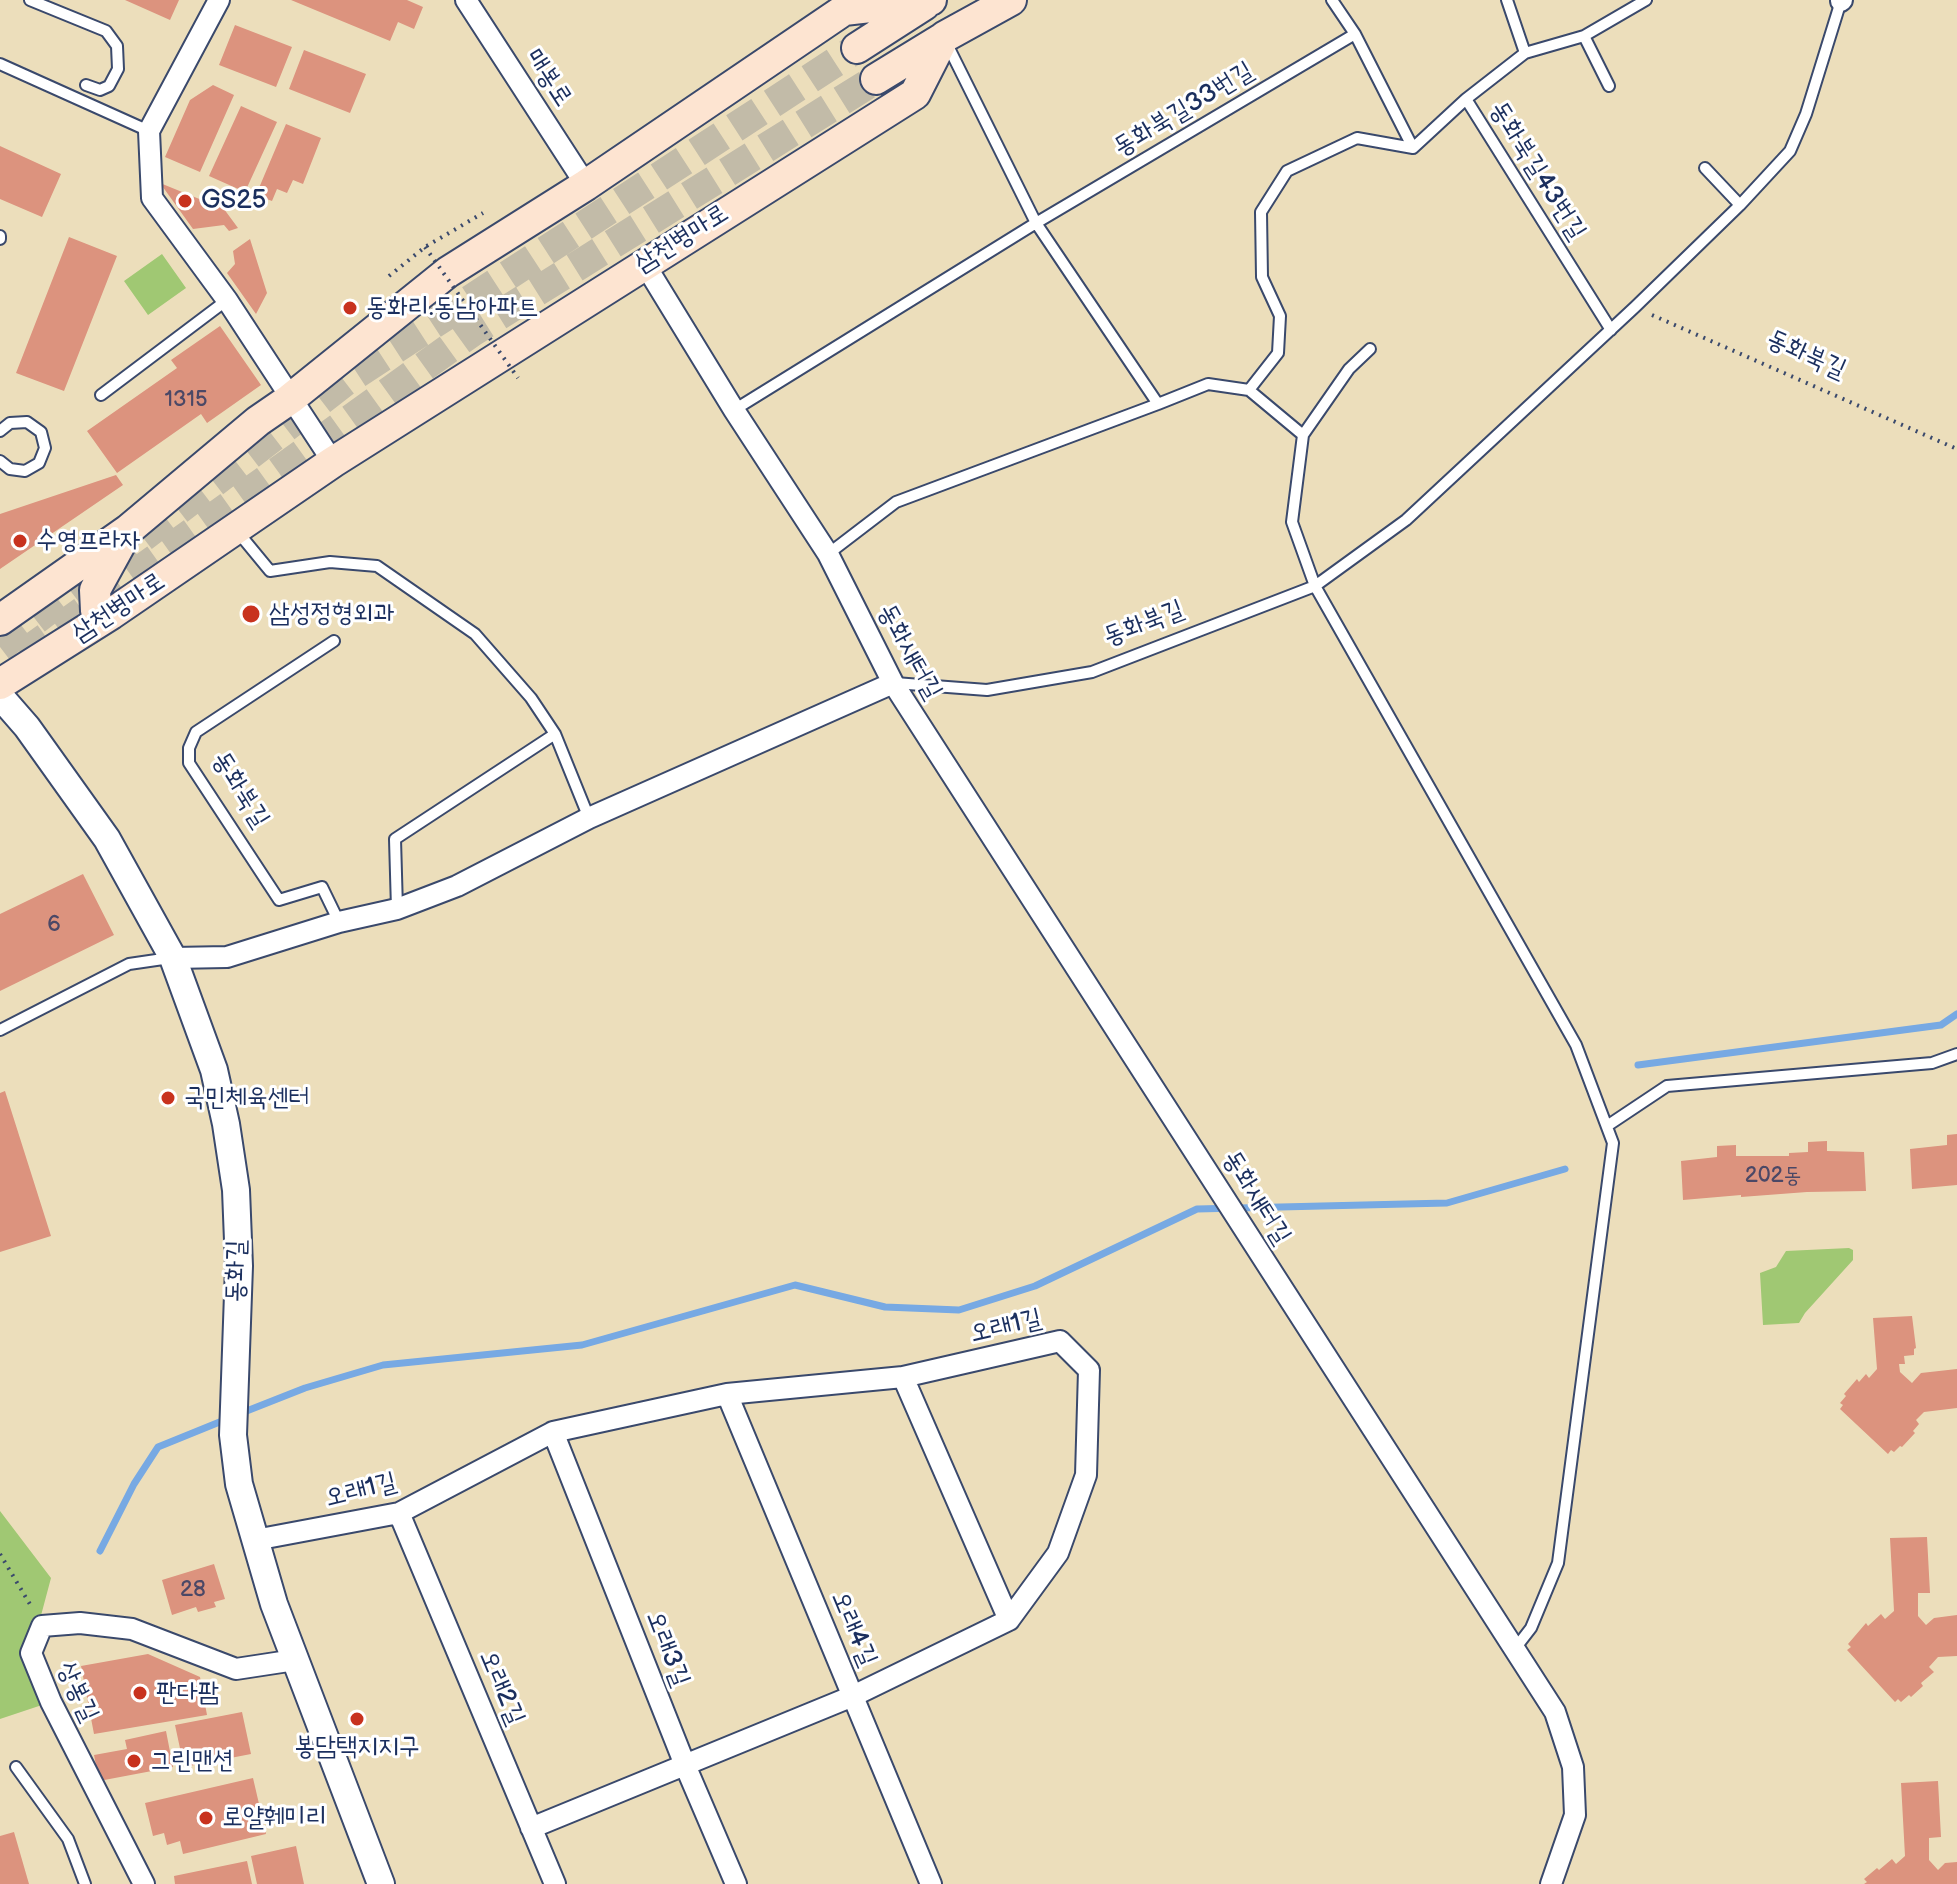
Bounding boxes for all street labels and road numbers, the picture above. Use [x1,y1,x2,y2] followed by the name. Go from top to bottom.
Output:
[518,43,578,113] street label: 매봉로
[1108,56,1260,164] street label: 동화북길33번길
[1482,96,1592,246] street label: 동화북길43번길
[629,198,735,280] street label: 삼천병마로
[1761,324,1851,386] street label: 동화북길
[67,566,171,650] street label: 삼천병마로
[1099,594,1189,654] street label: 동화북길
[870,599,948,705] street label: 동화새터길
[205,746,275,834] street label: 동화북길
[1215,1145,1297,1251] street label: 동화새터길
[221,1239,253,1303] street label: 동화길
[967,1304,1045,1350] street label: 오래1길
[322,1467,400,1515] street label: 오래1길
[823,1587,883,1671] street label: 오래4길
[638,1607,696,1691] street label: 오래3길
[471,1646,531,1730] street label: 오래2길
[50,1657,104,1727] street label: 상봉길

